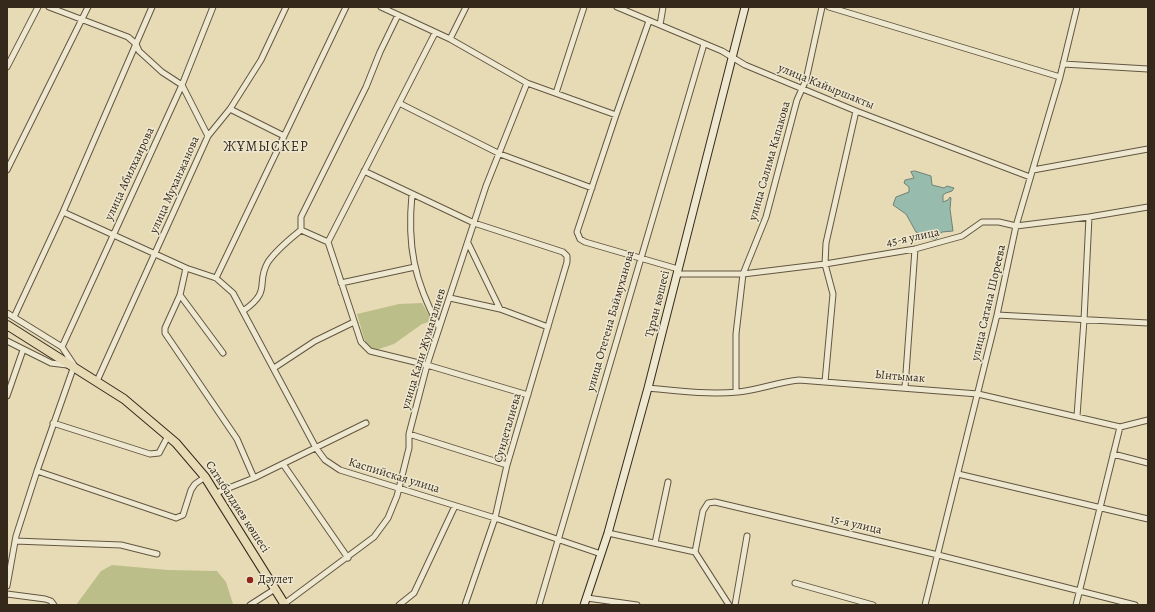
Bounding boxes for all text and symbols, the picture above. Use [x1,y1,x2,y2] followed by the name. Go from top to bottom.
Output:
[776,61,876,113] street label: улица Кайыршакты
[746,100,794,222] street label: улица Салима Капакова
[102,125,158,223] street label: улица Абилхаирова
[147,134,203,236] street label: улица Муханжанова
[223,140,309,156] district label: ЖҰМЫСКЕР
[885,225,941,251] street label: 45-я улица
[969,243,1009,363] street label: улица Сатана Шореева
[584,249,638,393] street label: улица Отегена Баймуханова
[643,269,673,339] street label: Тұран көшесі
[399,287,449,411] street label: улица Кали Жумагалиев
[874,368,926,386] street label: Ынтымак
[491,392,525,464] street label: Сундеталиева
[347,455,441,497] street label: Каспийская улица
[202,458,272,556] street label: Сатыбалдиев көшесі
[829,512,883,538] street label: 15-я улица
[258,573,293,587] place label: Дәулет
[245,575,255,585] marker: Дәулет

